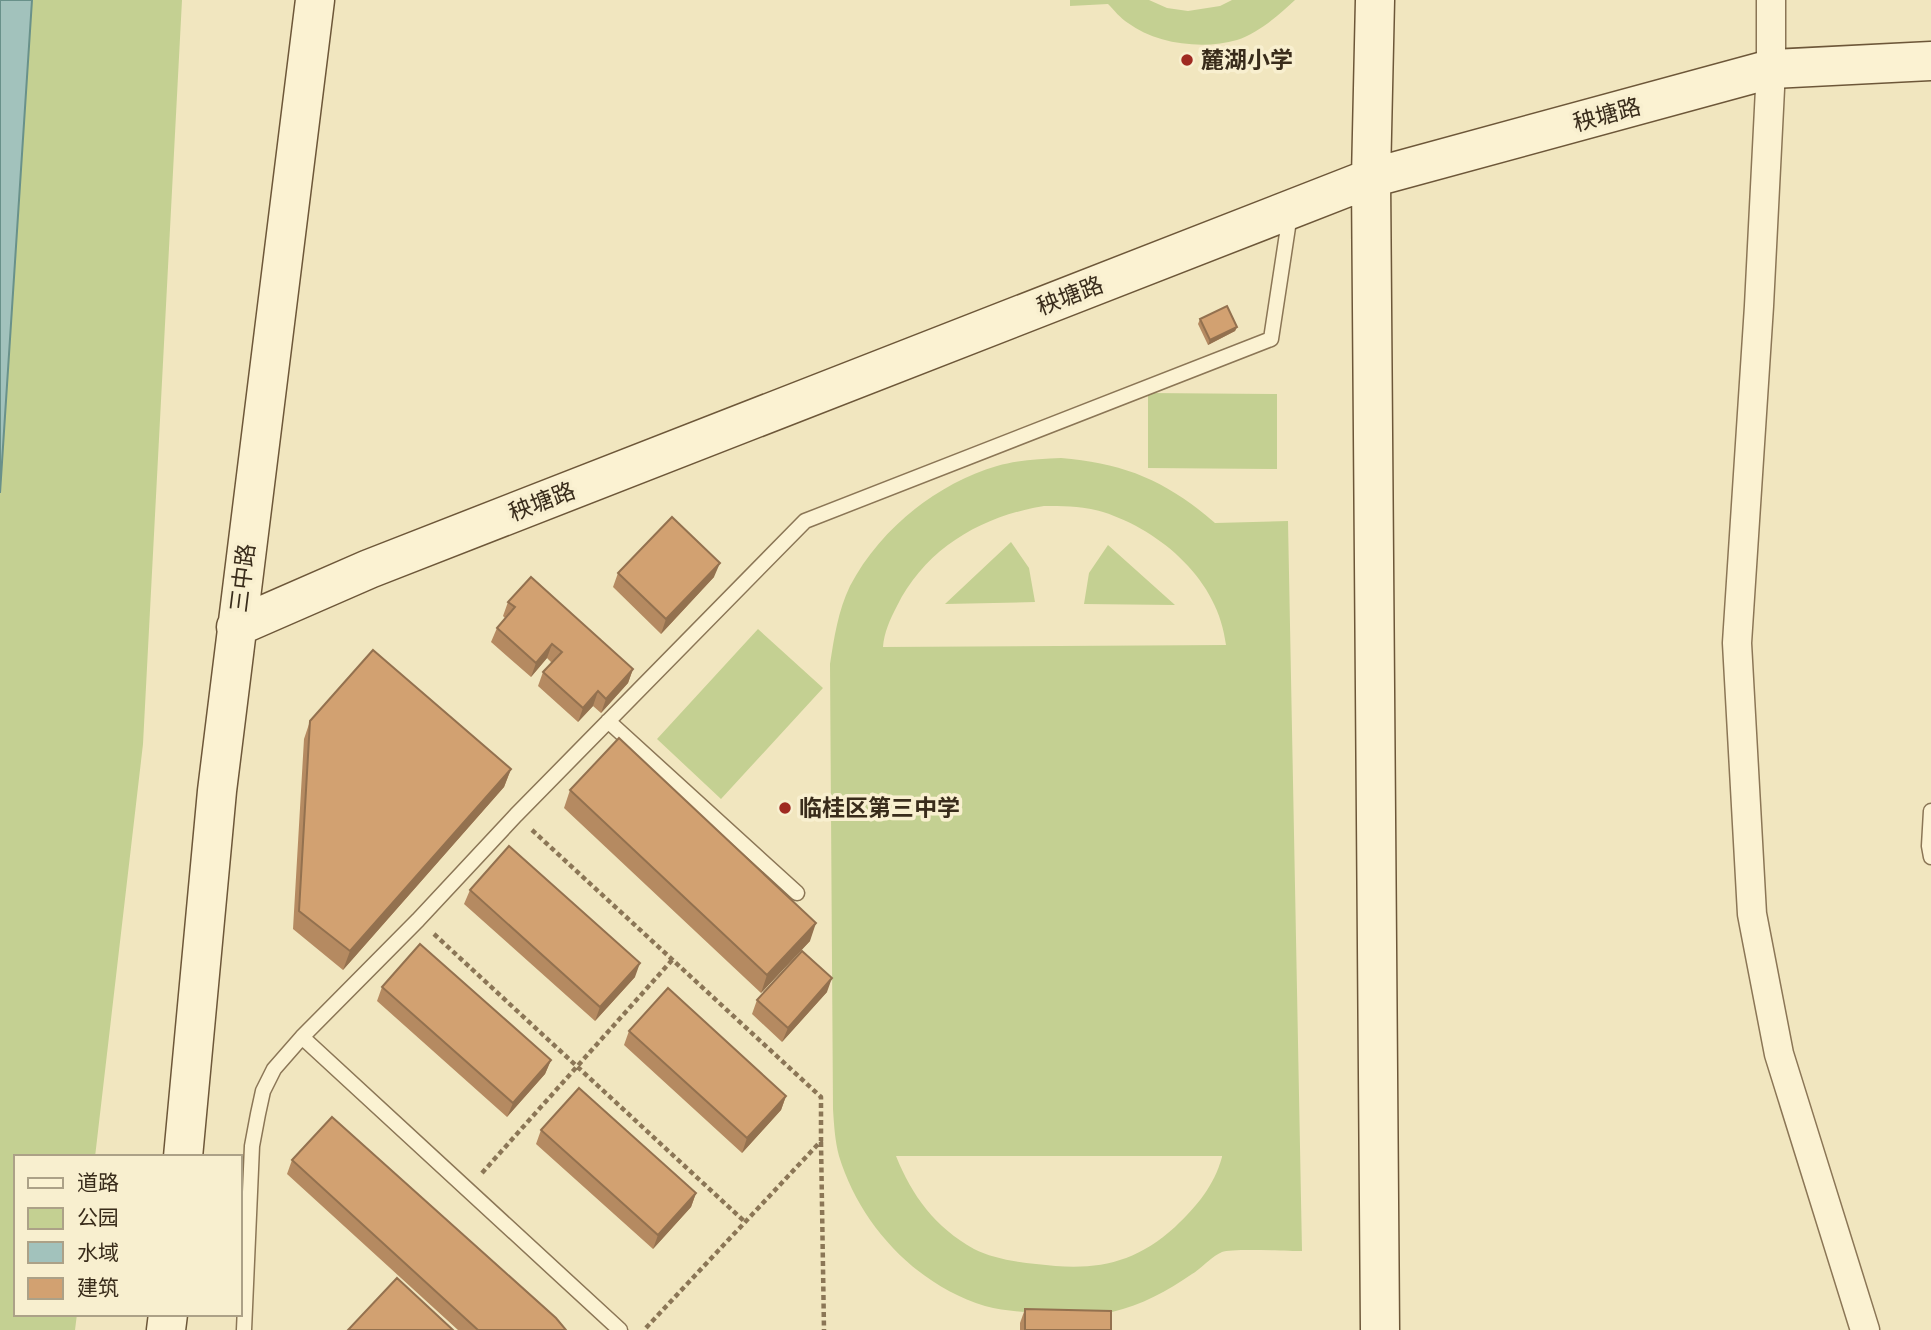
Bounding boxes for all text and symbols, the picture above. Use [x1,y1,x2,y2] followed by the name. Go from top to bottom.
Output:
[1201,47,1293,74] place label: 麓湖小学
[1179,52,1195,68] marker: 麓湖小学
[1570,93,1644,137] street label: 秧塘路
[1033,271,1107,321] street label: 秧塘路
[505,477,579,527] street label: 秧塘路
[225,542,261,614] street label: 三中路
[799,795,960,822] place label: 临桂区第三中学
[777,800,793,816] marker: 临桂区第三中学
[14,1155,242,1316] legend
[77,1171,119,1195] text: 道路
[77,1206,119,1230] text: 公园
[77,1241,119,1265] text: 水域
[77,1276,119,1300] text: 建筑

